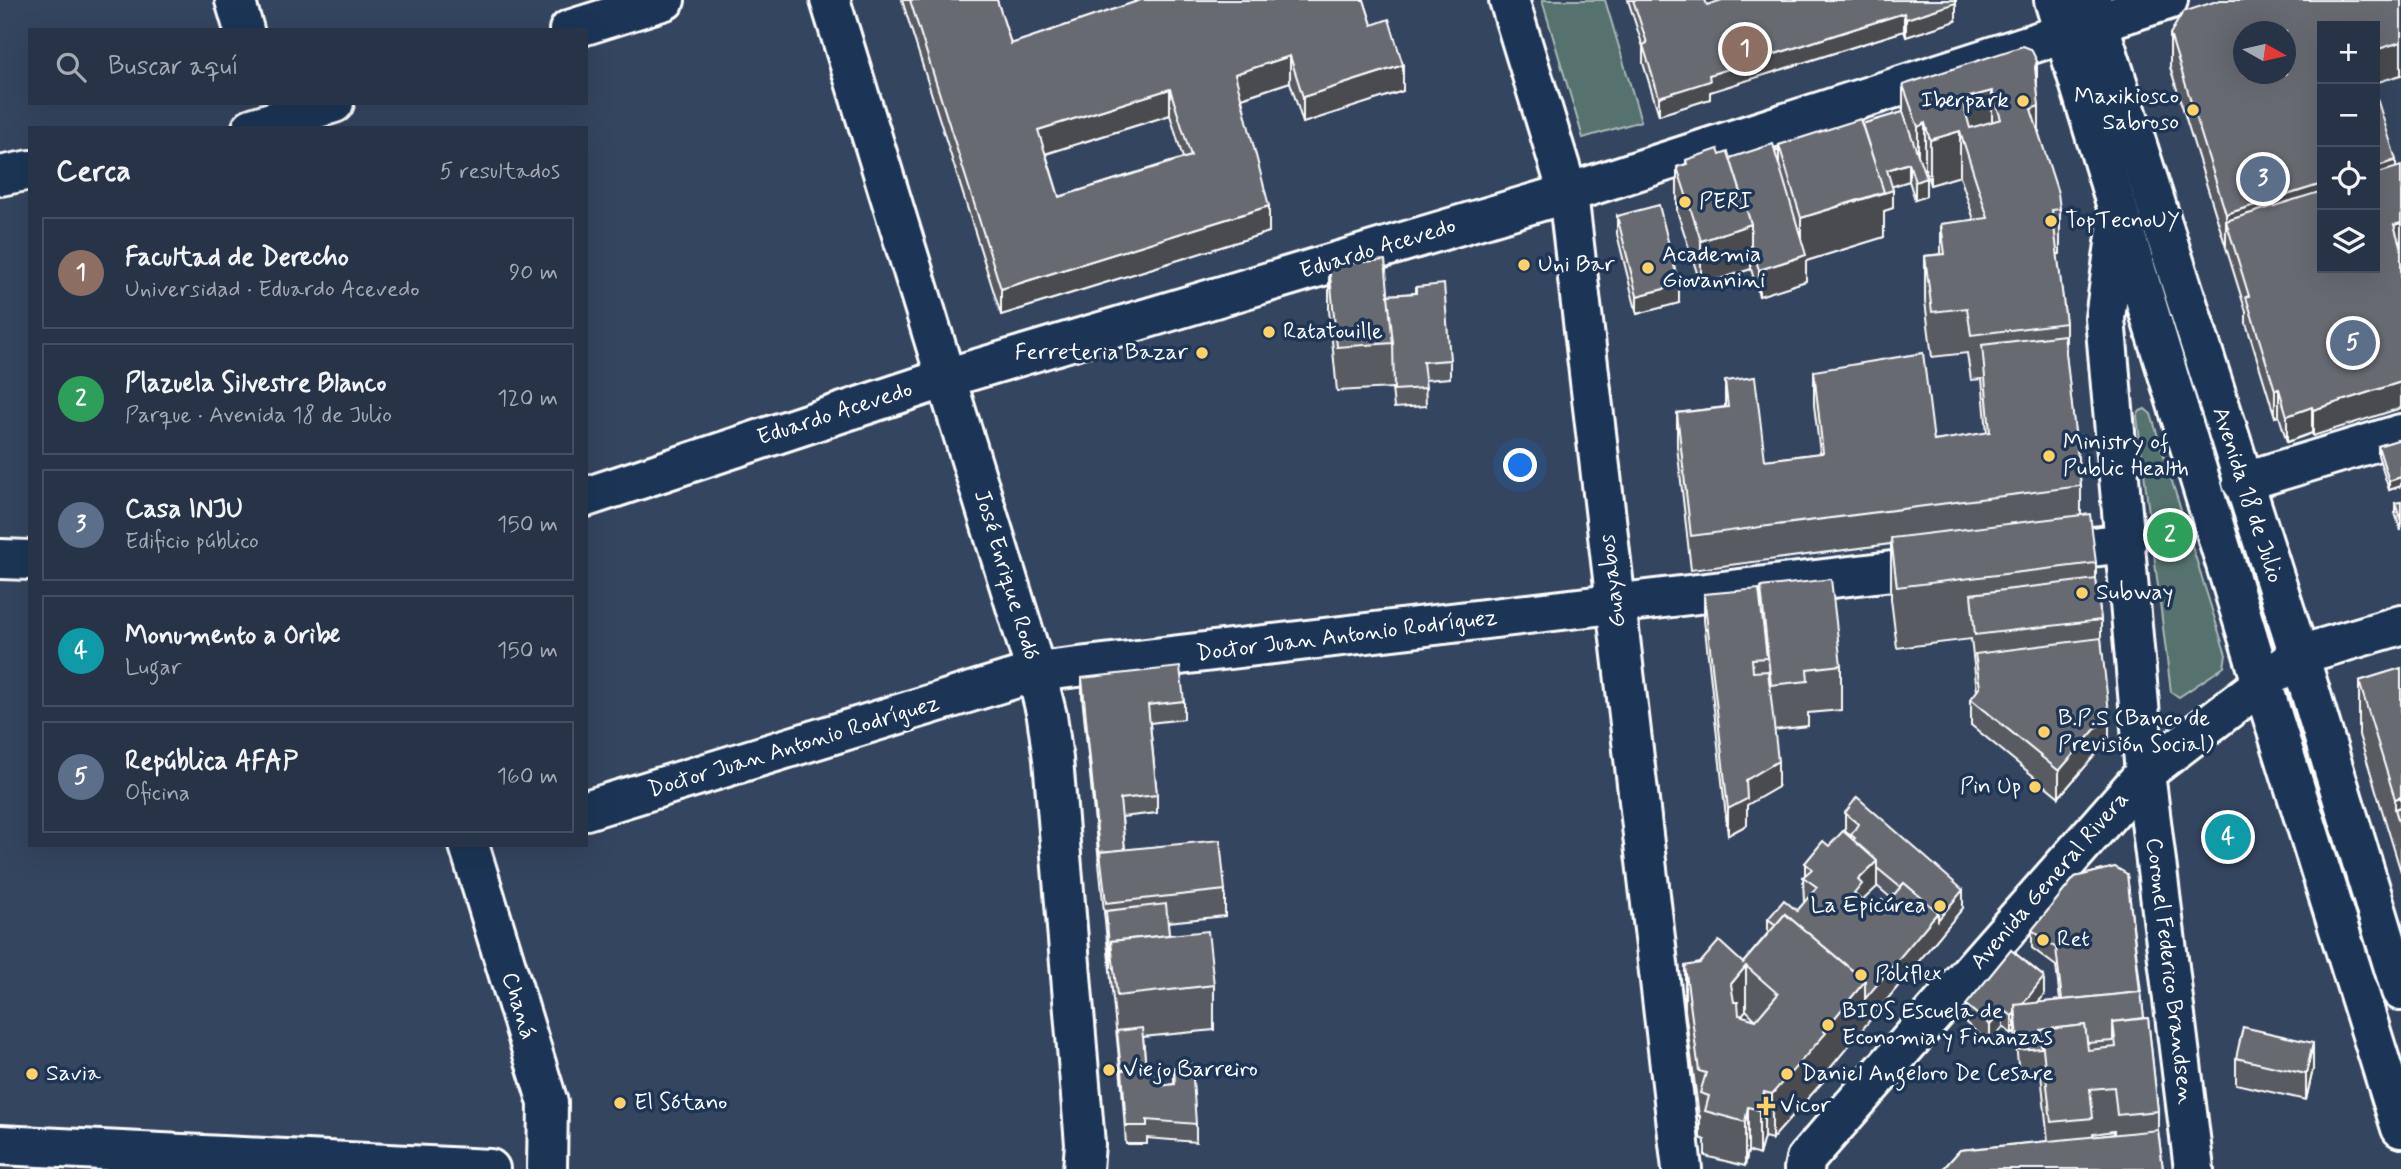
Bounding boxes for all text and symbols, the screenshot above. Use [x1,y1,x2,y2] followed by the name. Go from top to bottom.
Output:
[2233,21,2296,84] north arrow
[2317,21,2380,273] map controls
[2317,21,2380,84] button: +
[1722,23,1768,75] pin: 1
[28,28,588,105] search box
[52,48,90,86] icon: search
[108,50,239,84] text: Buscar aquí
[2074,82,2179,138] place label: Maxikiosco Sabroso
[2317,84,2380,147] button: −
[1921,86,2009,116] place label: Iberpark
[2015,93,2031,109] marker: Iberpark
[2185,102,2201,118] marker: Maxikiosco Sabroso
[2317,147,2380,210] button: locate
[56,152,131,191] text: Cerca
[2240,153,2286,205] pin: 3
[439,157,560,187] text: 5 resultados
[1699,187,1752,217] place label: PERI
[1677,194,1693,210] marker: PERI
[2065,206,2180,236] place label: TopTecnoUY
[2317,210,2380,273] button: layers
[1296,211,1460,287] street label: Eduardo Acevedo
[2043,213,2059,229] marker: TopTecnoUY
[1662,240,1765,296] place label: Academia Giovannini
[125,241,349,275] text: Facultad de Derecho
[1538,250,1615,280] place label: Uni Bar
[1516,257,1532,273] marker: Uni Bar
[76,258,86,288] text: 1
[509,258,558,288] text: 90 m
[1640,260,1656,276] marker: Academia Giovannini
[125,275,420,305] text: Universidad · Eduardo Acevedo
[1283,317,1383,347] place label: Ratatouille
[2330,317,2376,369] pin: 5
[1261,324,1277,340] marker: Ratatouille
[1015,338,1188,368] place label: Ferreteria Bazar
[1194,345,1210,361] marker: Ferreteria Bazar
[125,367,387,401] text: Plazuela Silvestre Blanco
[754,375,916,453] street label: Eduardo Acevedo
[75,384,87,414] text: 2
[497,384,558,414] text: 120 m
[125,401,392,431] text: Parque · Avenida 18 de Julio
[2204,403,2290,587] street label: Avenida 18 de Julio
[2063,428,2189,484] place label: Ministry of Public Health
[1503,448,1537,482] your location
[2041,448,2057,464] marker: Ministry of Public Health
[966,486,1046,664] street label: José Enrique Rodó
[125,493,243,527] text: Casa INJU
[2147,509,2193,561] pin: 2
[76,510,86,540] text: 3
[497,510,558,540] text: 150 m
[125,527,259,557] text: Edificio público
[1592,533,1634,629] street label: Guayabos
[2096,578,2173,608] place label: Subway
[2074,585,2090,601] marker: Subway
[1195,603,1499,669] street label: Doctor Juan Antonio Rodríguez
[125,619,340,653] text: Monumento a Oribe
[74,636,88,666] text: 4
[497,636,558,666] text: 150 m
[125,653,182,683] text: Lugar
[645,688,943,806] street label: Doctor Juan Antonio Rodríguez
[2058,704,2214,760] place label: B.P.S (Banco de Previsión Social)
[2036,724,2052,740] marker: B.P.S (Banco de Previsión Social)
[125,745,298,779] text: República AFAP
[74,762,88,792] text: 5
[497,762,558,792] text: 160 m
[1960,772,2021,802] place label: Pin Up
[125,779,190,809] text: Oficina
[2027,779,2043,795] marker: Pin Up
[1964,785,2136,977] street label: Avenida General Rivera
[2205,811,2251,863] pin: 4
[2138,836,2200,1106] street label: Coronel Federico Brandsen
[1810,891,1926,921] place label: La Epicúrea
[1932,898,1948,914] marker: La Epicúrea
[2057,925,2090,955] place label: Ret
[2035,932,2051,948] marker: Ret
[1875,960,1942,990] place label: Poliflex
[1853,967,1869,983] marker: Poliflex
[494,969,542,1043] street label: Chaná
[1842,997,2053,1053] place label: BIOS Escuela de Economia y Finanzas
[1820,1017,1836,1033] marker: BIOS Escuela de Economia y Finanzas
[1123,1055,1258,1085] place label: Viejo Barreiro
[46,1059,101,1089] place label: Savia
[1801,1059,2054,1091] place label: Daniel Angeloro De Cesare
[1101,1062,1117,1078] marker: Viejo Barreiro
[24,1066,40,1082] marker: Savia
[1779,1066,1795,1082] marker: Daniel Angeloro De Cesare
[634,1088,727,1118] place label: El Sótano
[1780,1091,1831,1121] place label: Vicor
[612,1095,628,1111] marker: El Sótano
[1758,1098,1774,1114] marker: Vicor

